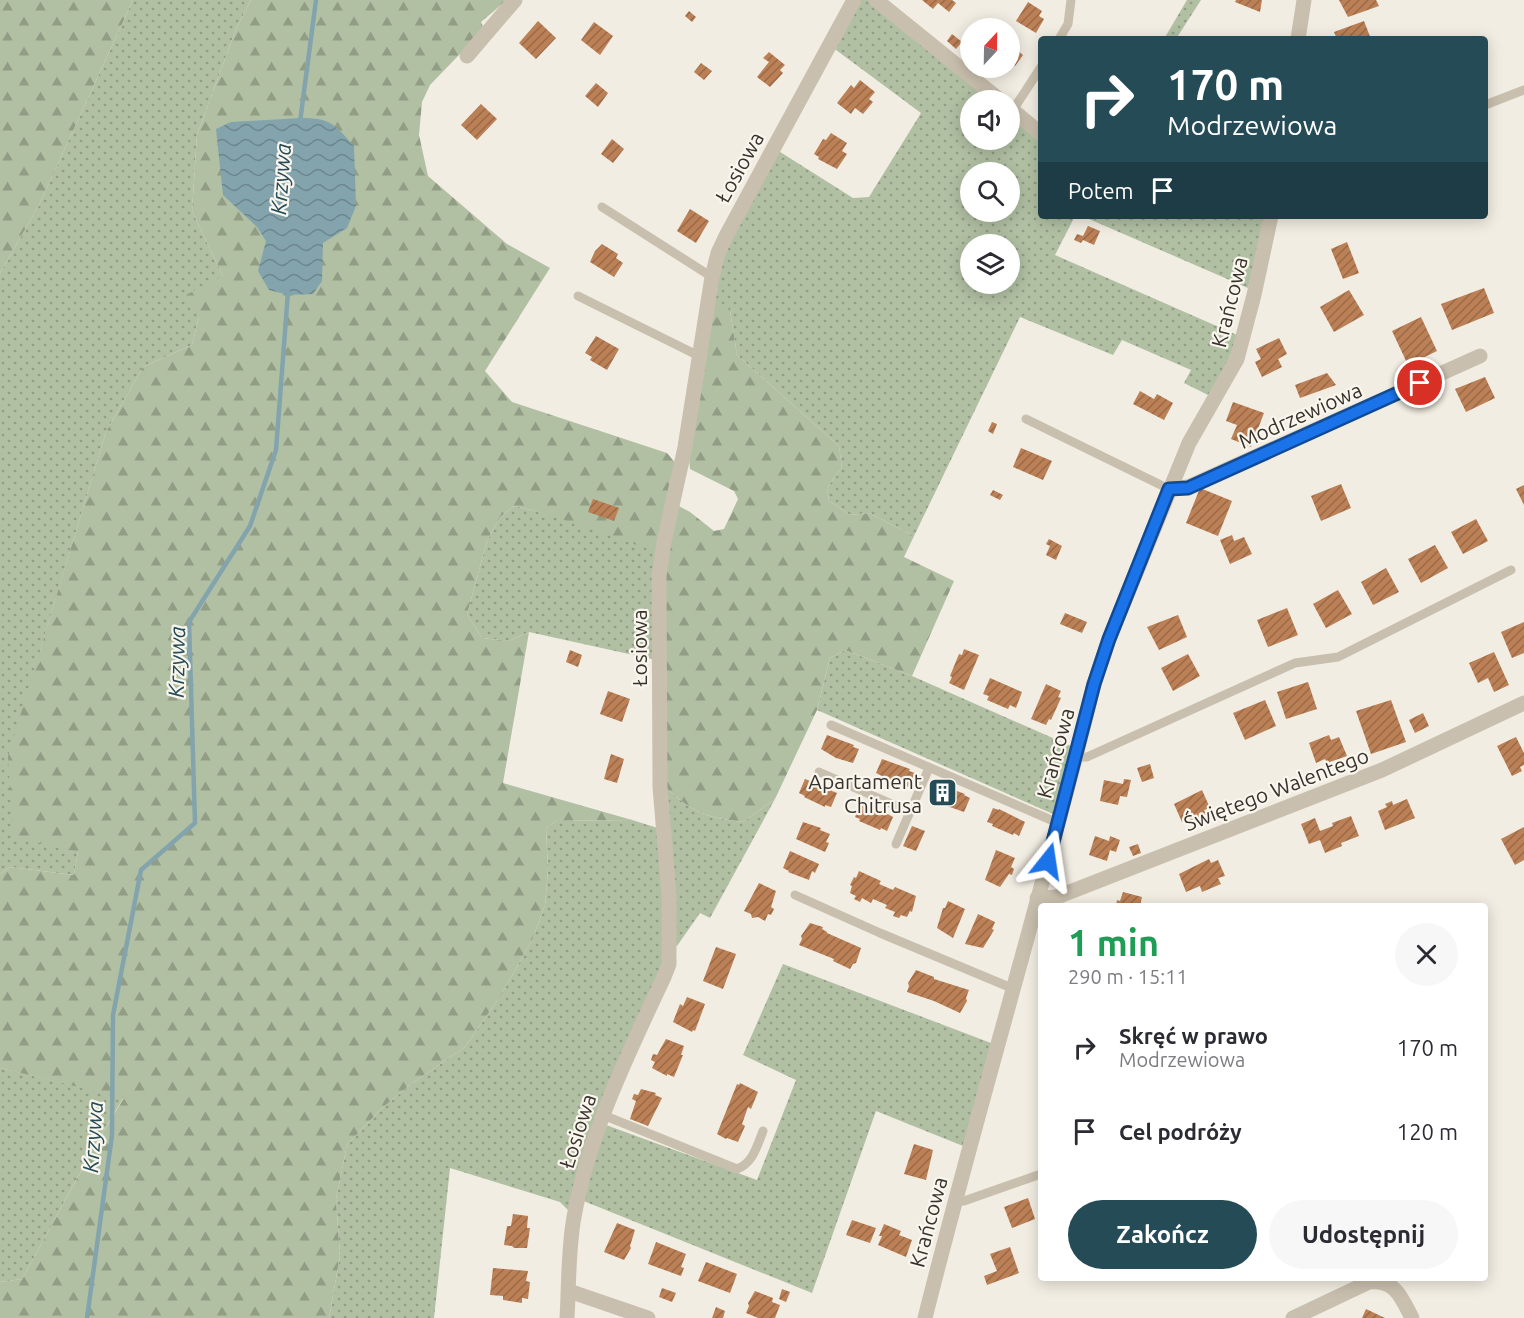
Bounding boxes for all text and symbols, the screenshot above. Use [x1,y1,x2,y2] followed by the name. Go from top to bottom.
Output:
[960,18,1020,78] north arrow
[960,18,1020,294] map controls
[1068,60,1146,138] icon: right
[1167,61,1284,108] text: 170 m
[960,90,1020,150] button: sound
[1167,110,1337,140] text: Modrzewiowa
[710,128,768,206] street label: Łosiowa
[265,142,295,216] water label: Krzywa
[960,162,1020,222] button: search
[1146,174,1179,207] icon: arrive
[1068,178,1134,203] text: Potem
[960,234,1020,294] button: layers
[1206,254,1252,350] street label: Krańcowa
[1394,357,1445,408] pin
[1403,366,1436,399] icon: arrive
[1235,377,1365,453] street label: Modrzewiowa
[627,610,651,686] street label: Łosiowa
[163,626,189,698] water label: Krzywa
[1031,705,1079,801] street label: Krańcowa
[1180,743,1372,835] street label: Świętego Walentego
[808,769,922,817] place label: Apartament Chitrusa
[927,777,959,809] building icon: Apartament Chitrusa
[1016,829,1080,893] position arrow
[1068,922,1159,963] text: 1 min
[1395,923,1458,986] button: close
[1068,965,1188,988] text: 290 m · 15:11
[1119,1023,1268,1048] text: Skręć w prawo
[1068,1031,1101,1064] icon: right
[1397,1035,1458,1060] text: 170 m
[1119,1048,1245,1071] text: Modrzewiowa
[554,1091,600,1171] street label: Łosiowa
[77,1100,107,1174] water label: Krzywa
[1068,1115,1101,1148] icon: arrive
[1119,1119,1242,1144] text: Cel podróży
[1397,1119,1458,1144] text: 120 m
[904,1174,952,1270] street label: Krańcowa
[1068,1200,1257,1269] button: Zakończ
[1269,1200,1458,1269] button: Udostępnij

